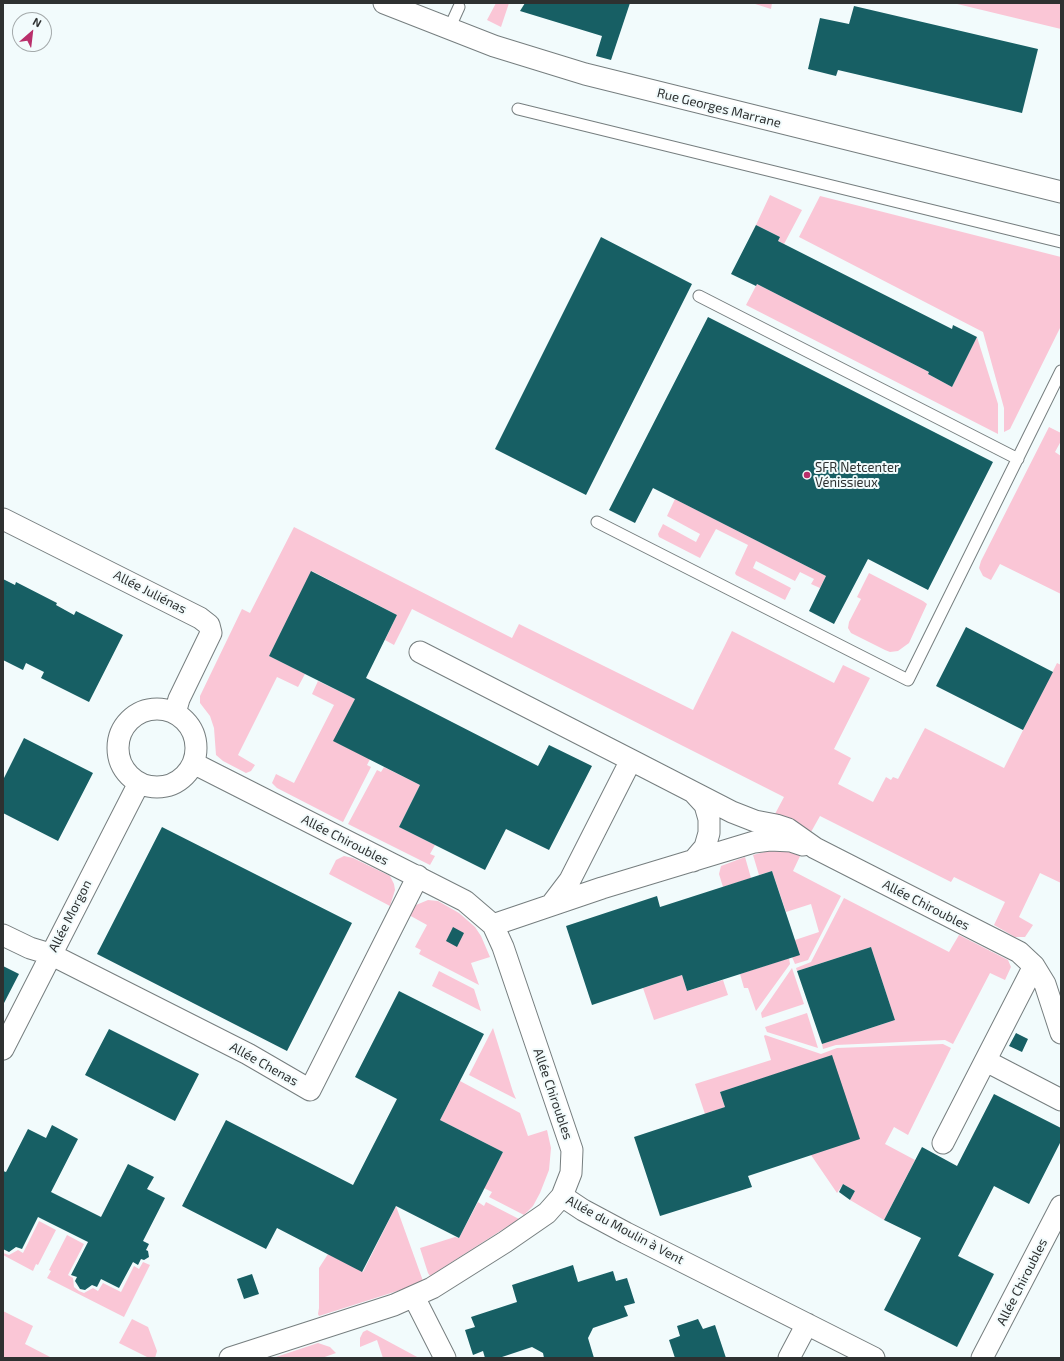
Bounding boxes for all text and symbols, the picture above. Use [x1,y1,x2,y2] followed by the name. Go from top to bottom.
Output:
[12,12,52,52] north arrow
[31,14,44,29] text: N
[655,85,783,131] street label: Rue Georges Marrane
[815,460,899,491] place label: SFR Netcenter Vénissieux
[802,470,812,480] marker: SFR Netcenter Vénissieux
[111,567,189,617] street label: Allée Juliénas
[299,811,391,869] street label: Allée Chiroubles
[880,876,972,934] street label: Allée Chiroubles
[45,877,95,955] street label: Allée Morgon
[227,1039,301,1089] street label: Allée Chenas
[530,1046,576,1142] street label: Allée Chiroubles
[563,1192,687,1268] street label: Allée du Moulin à Vent
[993,1236,1051,1328] street label: Allée Chiroubles

